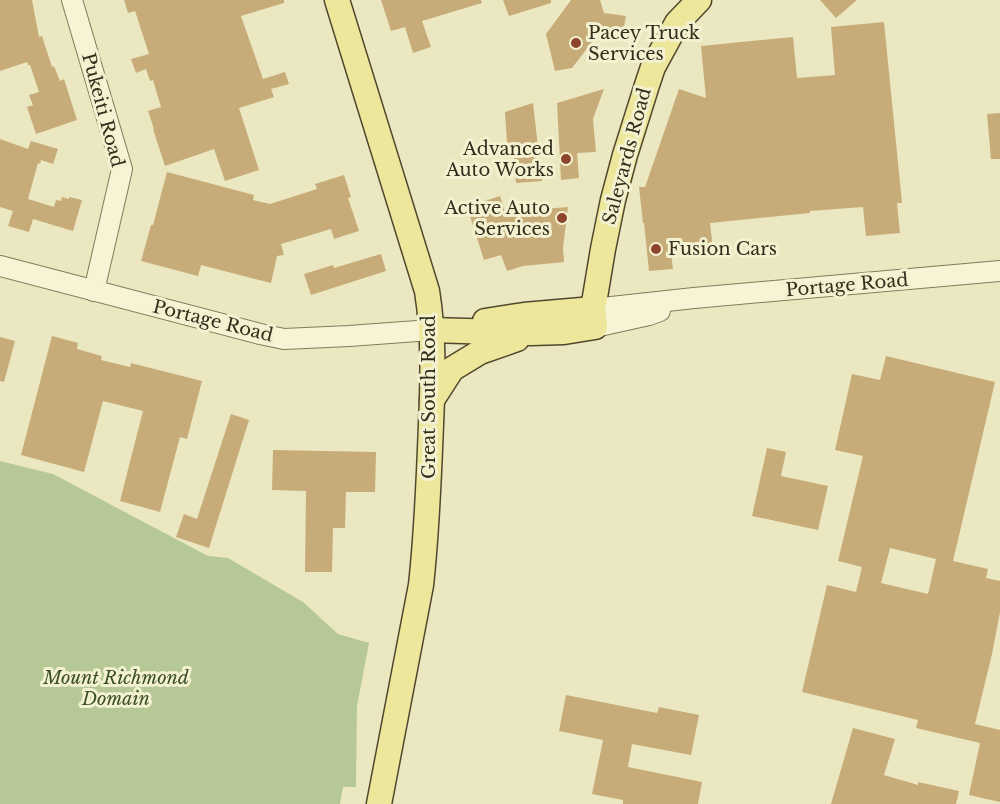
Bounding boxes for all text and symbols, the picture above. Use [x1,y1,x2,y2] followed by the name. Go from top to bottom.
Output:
[588,22,700,65] place label: Pacey Truck Services
[569,36,583,50] marker: Pacey Truck Services
[77,50,129,170] street label: Pukeiti Road
[598,85,656,227] street label: Saleyards Road
[445,138,554,181] place label: Advanced Auto Works
[559,152,573,166] marker: Advanced Auto Works
[443,197,550,240] place label: Active Auto Services
[555,211,569,225] marker: Active Auto Services
[668,238,777,260] place label: Fusion Cars
[649,242,663,256] marker: Fusion Cars
[785,269,909,301] street label: Portage Road
[151,295,275,347] street label: Portage Road
[418,315,440,479] street label: Great South Road
[42,667,189,710] park label: Mount Richmond Domain

